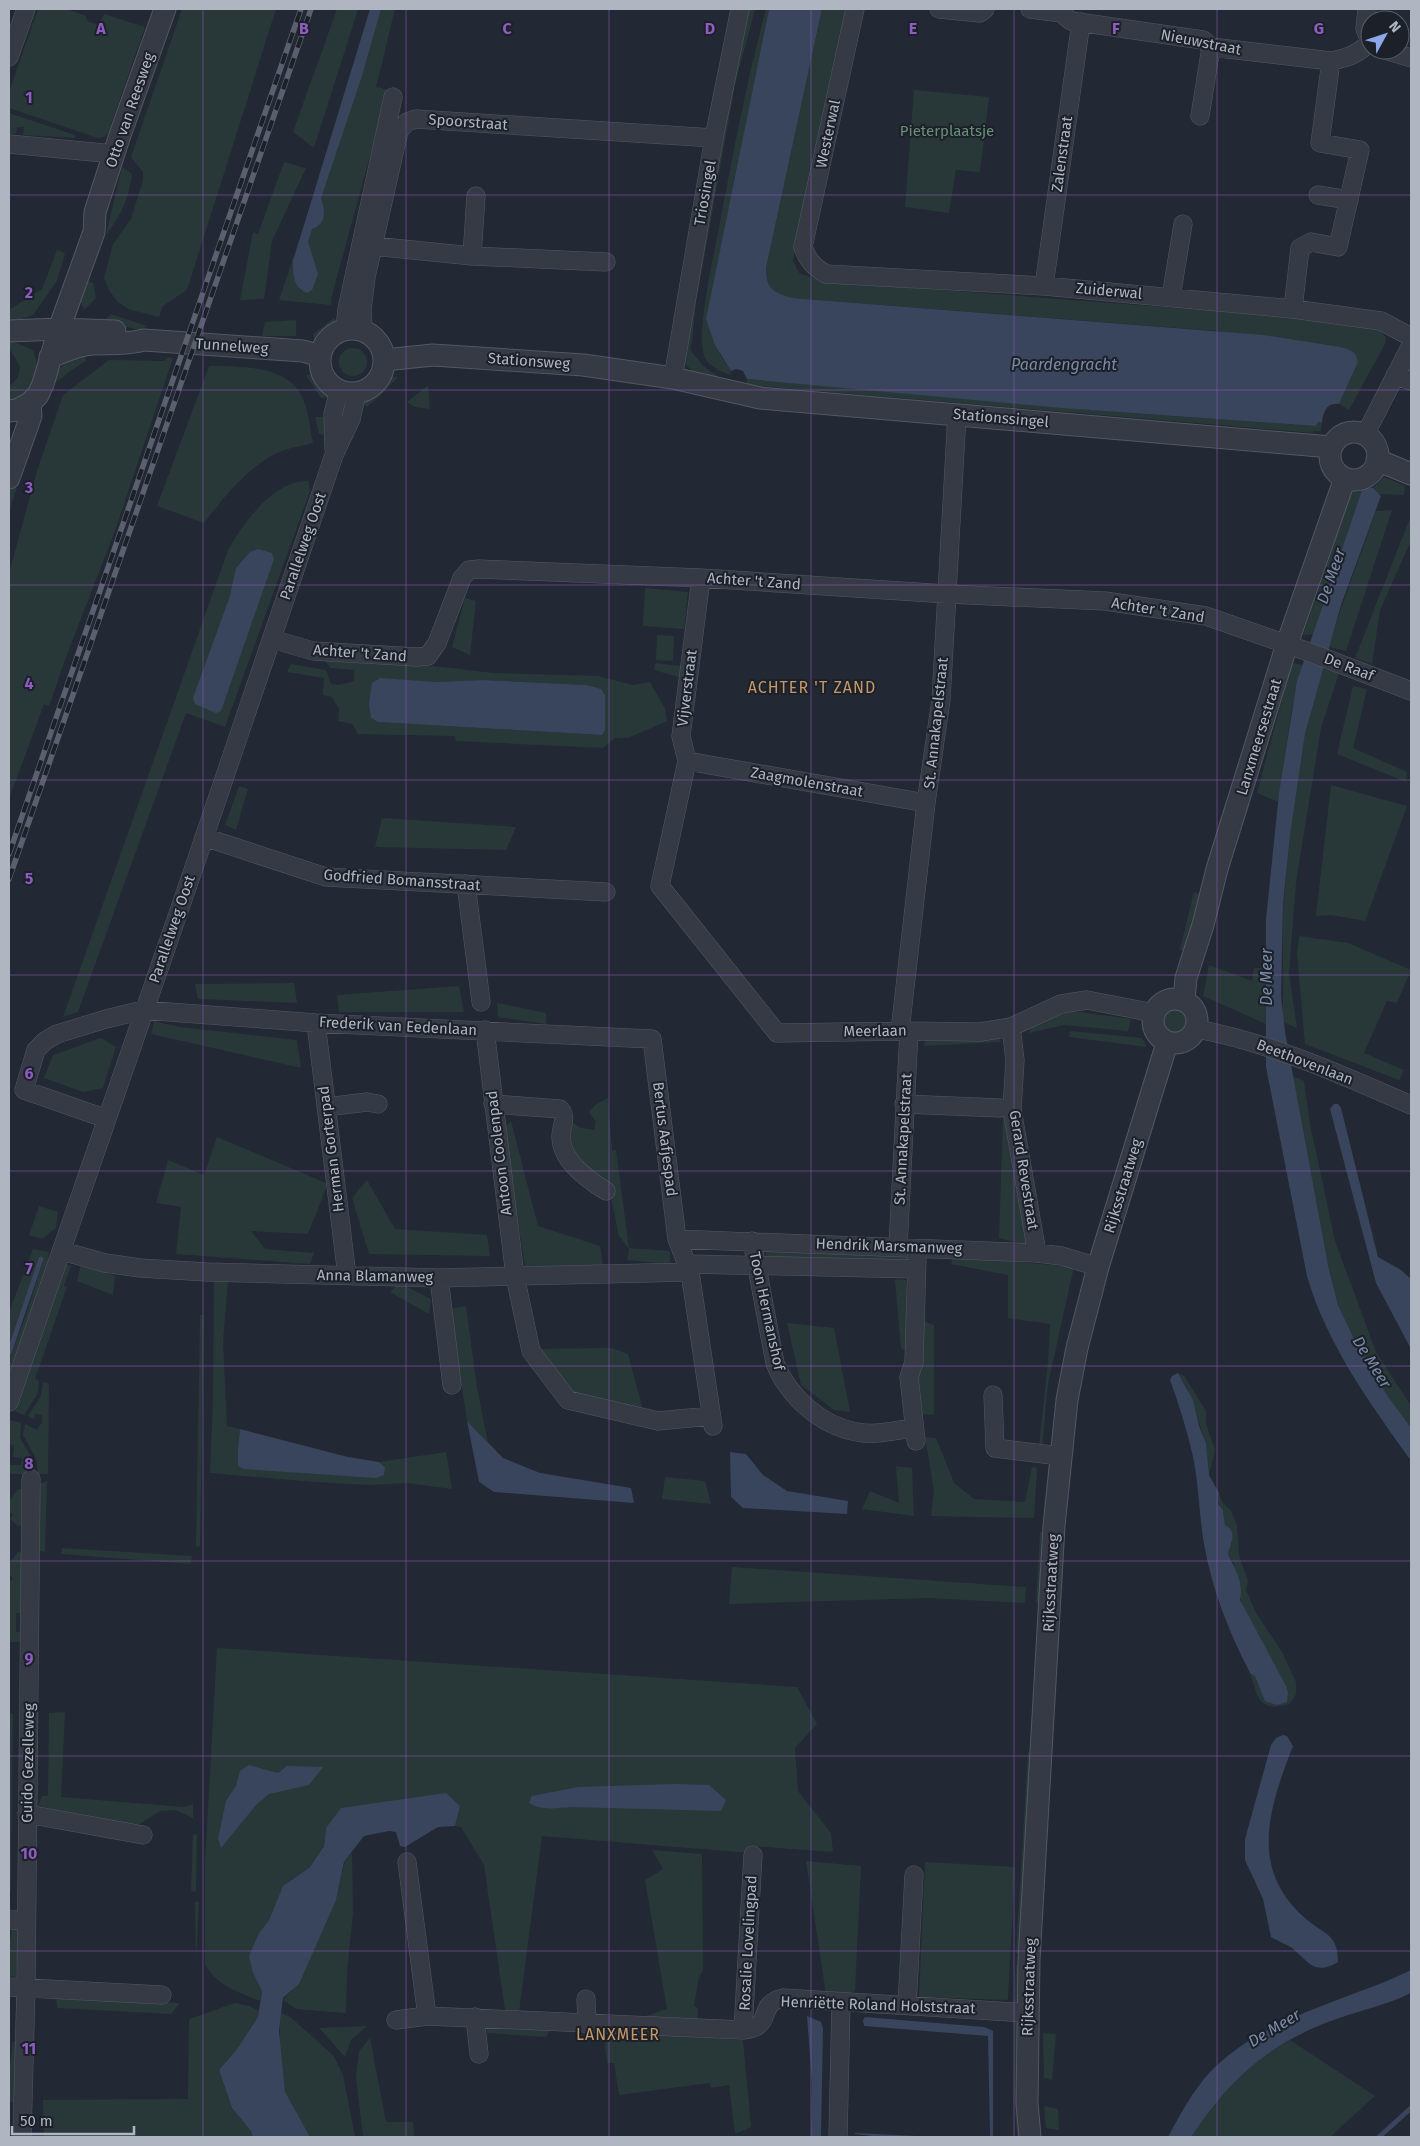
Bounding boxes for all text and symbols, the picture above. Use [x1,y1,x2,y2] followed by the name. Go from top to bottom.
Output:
[1360,10,1410,60] north arrow
[1385,18,1404,36] text: N
[95,19,106,38] text: A
[299,19,309,38] text: B
[502,19,512,38] text: C
[705,19,715,38] text: D
[909,19,917,38] text: E
[1112,19,1120,38] text: F
[1314,19,1324,38] text: G
[1159,25,1243,59] street label: Nieuwstraat
[102,50,158,170] street label: Otto van Reesweg
[25,88,33,107] text: 1
[812,98,844,170] street label: Westerwal
[428,110,509,134] street label: Spoorstraat
[1048,114,1076,193] street label: Zalenstraat
[900,122,994,140] park label: Pieterplaatsje
[690,158,720,227] street label: Triosingel
[1075,279,1143,303] street label: Zuiderwal
[25,283,33,302] text: 2
[195,334,269,358] street label: Tunnelweg
[487,349,571,373] street label: Stationsweg
[1011,355,1117,374] water label: Paardengracht
[952,405,1050,431] street label: Stationssingel
[24,478,33,497] text: 3
[276,489,330,602] street label: Parallelweg Oost
[1313,545,1350,606] water label: De Meer
[706,569,802,593] street label: Achter 't Zand
[1110,594,1206,626] street label: Achter 't Zand
[312,641,408,665] street label: Achter 't Zand
[673,648,701,727] street label: Vijverstraat
[1321,649,1377,685] street label: De Raaf
[920,656,952,790] street label: St. Annakapelstraat
[24,674,34,693] text: 4
[1233,676,1285,797] street label: Lanxmeersestraat
[748,678,876,697] district label: ACHTER 'T ZAND
[749,763,865,801] street label: Zaagmolenstraat
[323,866,482,895] street label: Godfried Bomansstraat
[25,869,34,888] text: 5
[145,872,199,985] street label: Parallelweg Oost
[1257,947,1276,1006] water label: De Meer
[318,1013,478,1039] street label: Frederik van Eedenlaan
[843,1021,907,1041] street label: Meerlaan
[1254,1035,1356,1089] street label: Beethovenlaan
[24,1064,34,1083] text: 6
[891,1072,915,1205] street label: St. Annakapelstraat
[649,1081,681,1197] street label: Bertus Aafjespad
[314,1085,348,1213] street label: Herman Gorterpad
[482,1090,516,1216] street label: Antoon Coolenpad
[1006,1109,1042,1232] street label: Gerard Revestraat
[1100,1136,1146,1236] street label: Rijksstraatweg
[815,1234,963,1258] street label: Hendrik Marsmanweg
[746,1250,789,1373] street label: Toon Hermanshof
[25,1259,33,1278] text: 7
[317,1266,434,1286] street label: Anna Blamanweg
[1349,1333,1396,1392] water label: De Meer
[24,1454,34,1473] text: 8
[1039,1533,1063,1632] street label: Rijksstraatweg
[25,1649,34,1668] text: 9
[18,1703,38,1823] street label: Guido Gezelleweg
[21,1844,37,1863] text: 10
[735,1875,761,2011] street label: Rosalie Lovelingpad
[1018,1937,1040,2036] street label: Rijksstraatweg
[780,1993,976,2017] street label: Henriëtte Roland Holststraat
[1244,2005,1304,2051] water label: De Meer
[576,2025,660,2044] district label: LANXMEER
[22,2039,36,2058] text: 11
[12,2104,135,2136] scale bar
[20,2112,53,2130] text: 50 m

